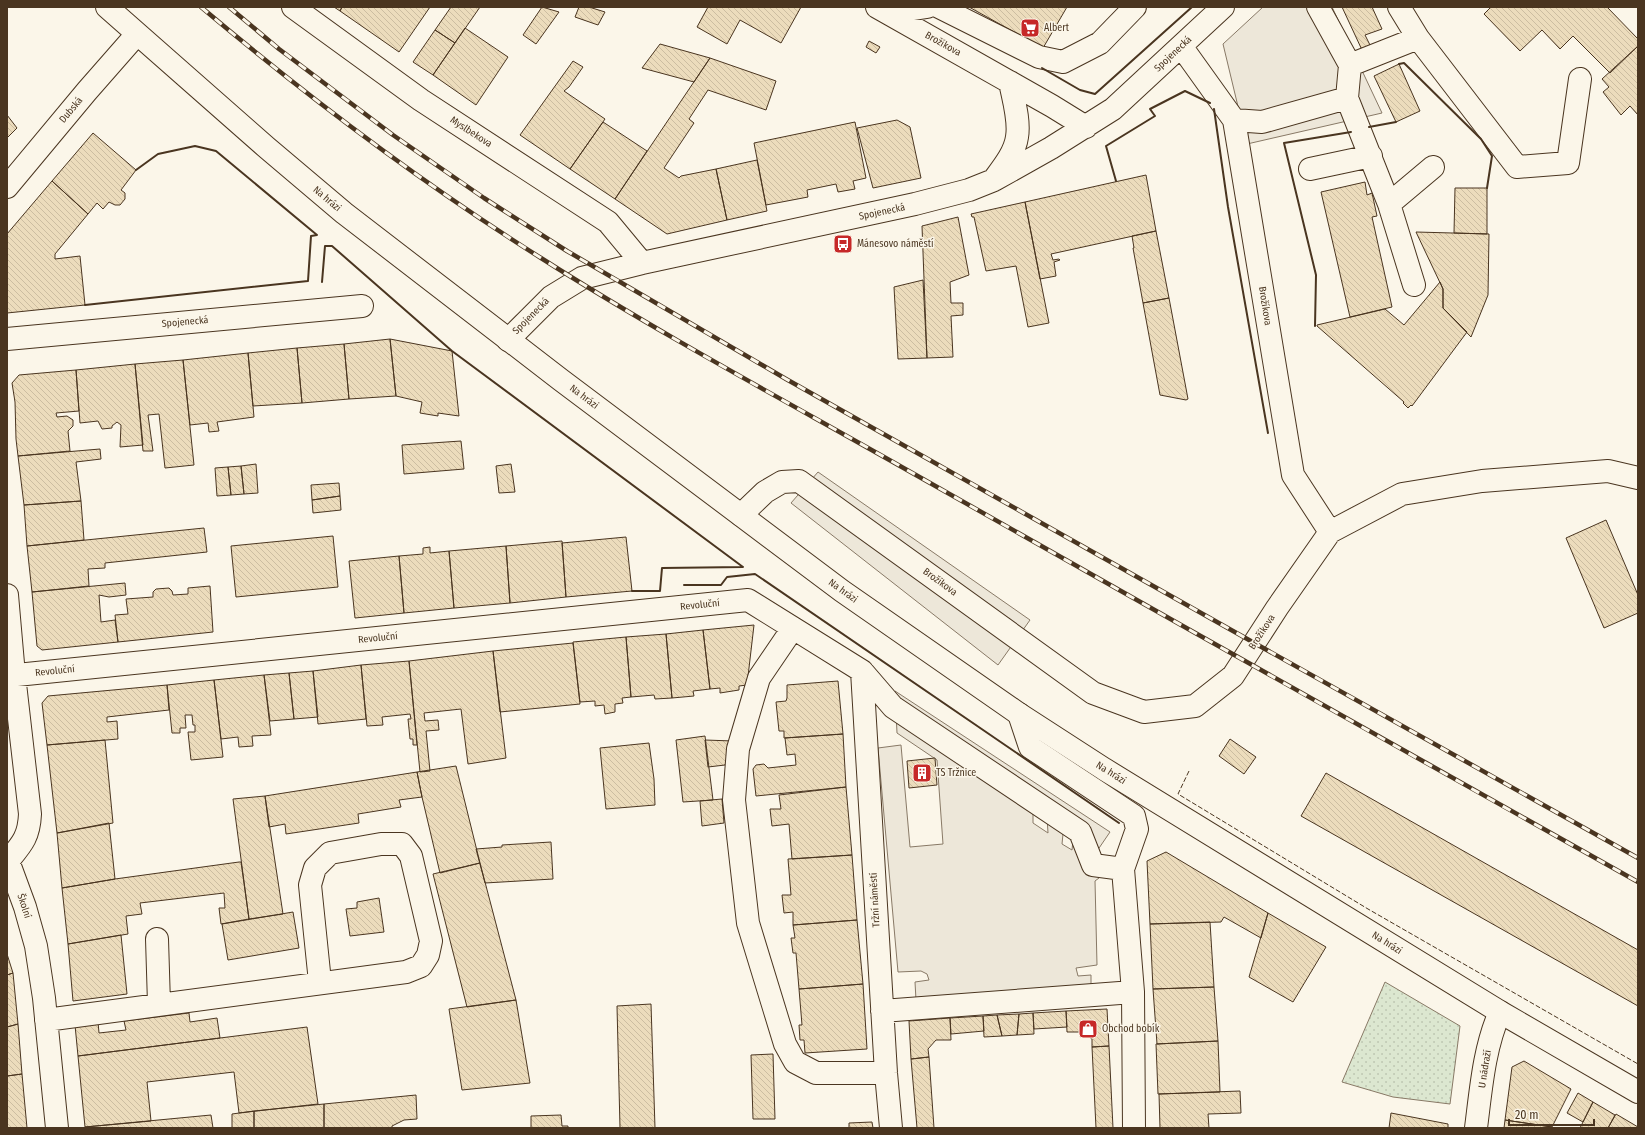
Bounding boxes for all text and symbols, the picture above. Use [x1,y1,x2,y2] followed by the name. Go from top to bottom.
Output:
[1019,17,1041,39] supermarket icon: Albert
[1044,22,1070,34] place label: Albert
[923,28,964,59] street label: Brožíkova
[1152,34,1194,74] street label: Spojenecká
[57,95,85,125] street label: Dubská
[448,114,494,150] street label: Myslbekova
[310,184,344,214] street label: Na hrázi
[858,201,906,223] street label: Spojenecká
[832,233,854,255] bus stop icon: Mánesovo náměstí
[857,237,934,250] place label: Mánesovo náměstí
[1256,285,1275,327] street label: Brožíkova
[510,295,552,337] street label: Spojenecká
[161,314,209,330] street label: Spojenecká
[567,382,601,412] street label: Na hrázi
[921,565,960,599] street label: Brožíkova
[826,576,860,606] street label: Na hrázi
[679,596,721,613] street label: Revoluční
[1245,612,1278,652] street label: Brožíkova
[357,629,399,646] street label: Revoluční
[34,662,76,679] street label: Revoluční
[1094,759,1128,787] street label: Na hrázi
[911,762,933,784] building icon: TS Tržnice
[936,767,976,779] place label: TS Tržnice
[867,872,882,928] street label: Tržní náměstí
[14,892,36,920] street label: Školní
[1370,929,1404,957] street label: Na hrázi
[1077,1018,1099,1040] shop icon: Obchod bobík
[1102,1022,1160,1035] place label: Obchod bobík
[1475,1049,1494,1089] street label: U nádraží
[1509,1101,1594,1127] scale bar
[1515,1108,1539,1122] text: 20 m

